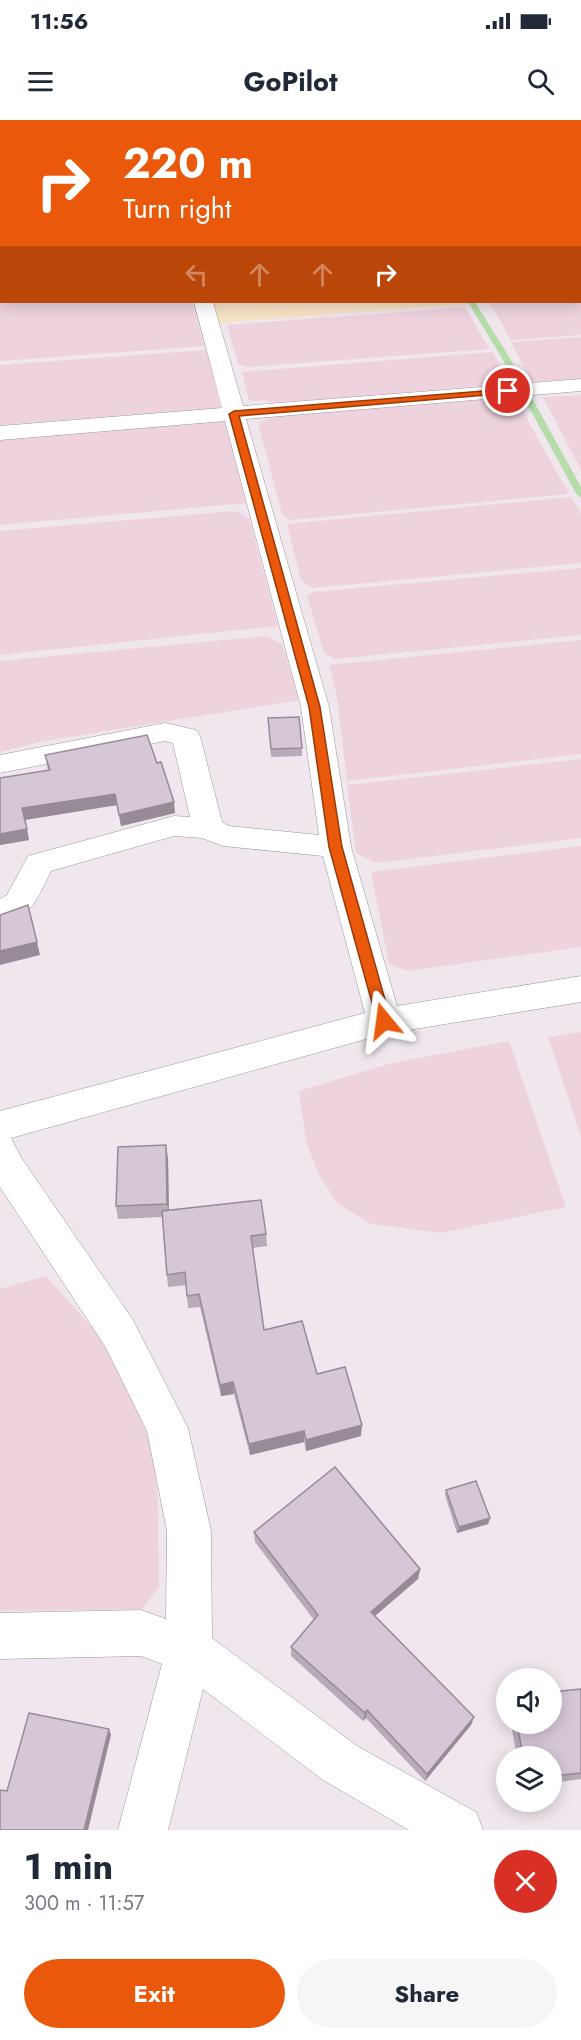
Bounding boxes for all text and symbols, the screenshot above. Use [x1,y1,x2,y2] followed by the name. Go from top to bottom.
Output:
[30,5,88,37] text: 11:56
[244,62,338,101] text: GoPilot
[24,65,57,98] icon: menu
[524,65,557,98] icon: search
[123,133,253,194] text: 220 m
[24,144,102,222] icon: right
[123,189,231,228] text: Turn right
[180,258,213,291] icon: left
[243,258,276,291] icon: ahead
[306,258,339,291] icon: ahead
[369,258,402,291] icon: right
[482,365,533,416] pin
[491,374,524,407] icon: arrive
[352,989,416,1053] position arrow
[496,1668,562,1812] map controls
[496,1668,562,1734] button: sound
[496,1746,562,1812] button: layers
[24,1840,113,1892] text: 1 min
[494,1850,557,1913] button: close
[24,1889,144,1918] text: 300 m · 11:57
[24,1959,285,2028] button: Exit
[297,1959,557,2028] button: Share

